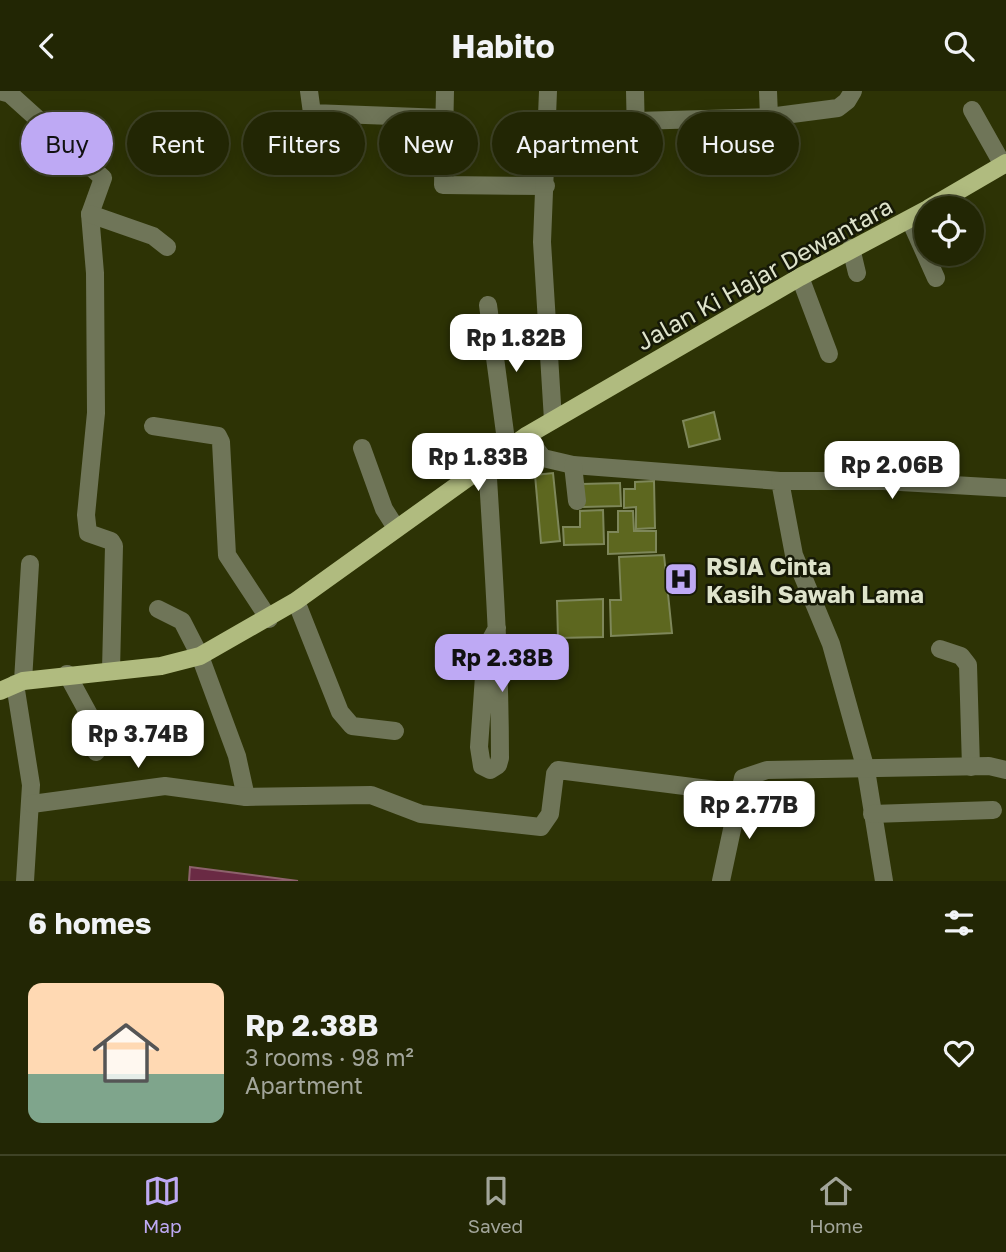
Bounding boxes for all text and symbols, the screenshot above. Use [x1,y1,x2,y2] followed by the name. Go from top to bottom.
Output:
[28,27,66,65] icon: back
[451,27,555,65] text: Habito
[940,27,978,65] icon: search
[21,112,113,175] chip: Buy
[127,112,229,175] chip: Rent
[243,112,365,175] chip: Filters
[379,112,478,175] chip: New
[492,112,663,175] chip: Apartment
[677,112,799,175] chip: House
[631,190,897,356] street label: Jalan Ki Hajar Dewantara
[914,196,984,266] map controls
[914,196,984,266] button: locate
[444,315,588,374] pin: Rp 1.82B
[466,323,566,351] text: Rp 1.82B
[406,433,550,493] pin: Rp 1.83B
[820,441,964,501] pin: Rp 2.06B
[428,442,528,470] text: Rp 1.83B
[840,450,944,478] text: Rp 2.06B
[706,551,924,608] place label: RSIA Cinta Kasih Sawah Lama
[662,560,700,598] hospital icon: RSIA Cinta Kasih Sawah Lama
[430,635,574,694] pin: Rp 2.38B
[451,643,553,671] text: Rp 2.38B
[66,711,210,770] pin: Rp 3.74B
[88,719,188,747] text: Rp 3.74B
[677,781,821,841] pin: Rp 2.77B
[700,790,798,818] text: Rp 2.77B
[940,904,978,942] icon: filters
[28,905,151,941] text: 6 homes
[245,1007,378,1043] text: Rp 2.38B
[84,1011,168,1095] icon: home
[940,1034,978,1072] icon: heart
[245,1043,414,1071] text: 3 rooms · 98 m²
[245,1071,363,1099] text: Apartment
[143,1172,182,1237] tab: Map
[468,1172,523,1237] tab: Saved
[809,1172,863,1237] tab: Home

